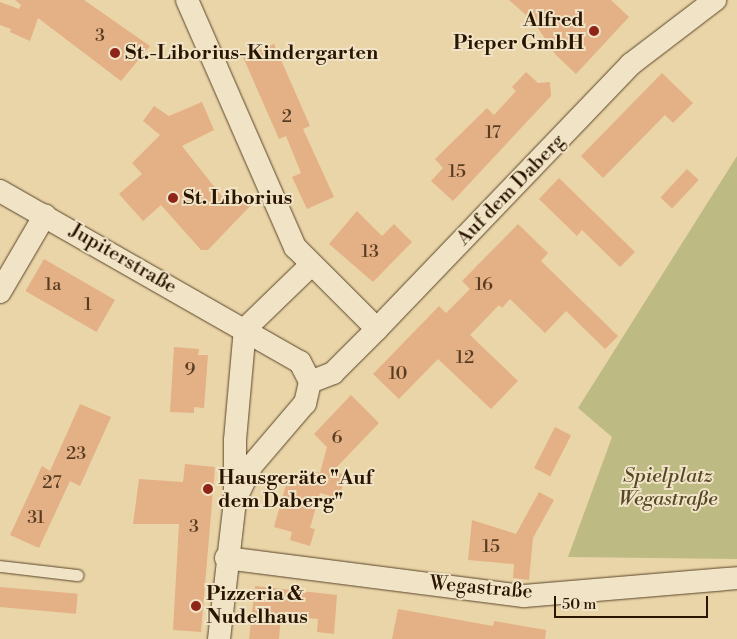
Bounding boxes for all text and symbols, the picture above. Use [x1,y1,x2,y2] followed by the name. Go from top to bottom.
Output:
[453,8,584,55] place label: Alfred Pieper GmbH
[95,25,105,47] house number: 3
[588,25,600,37] marker: Alfred Pieper GmbH
[125,41,378,65] place label: St.-Liborius-Kindergarten
[109,47,121,59] marker: St.-Liborius-Kindergarten
[282,106,292,128] house number: 2
[485,122,501,144] house number: 17
[452,129,570,251] street label: Auf dem Daberg
[448,161,466,183] house number: 15
[183,186,292,210] place label: St. Liborius
[167,192,179,204] marker: St. Liborius
[65,219,181,299] street label: Jupiterstraße
[361,241,379,263] house number: 13
[45,274,61,296] house number: 1a
[475,274,493,296] house number: 16
[84,294,92,316] house number: 1
[456,347,474,369] house number: 12
[185,359,195,381] house number: 9
[388,363,408,385] house number: 10
[332,427,342,449] house number: 6
[66,443,86,465] house number: 23
[618,464,718,511] park label: Spielplatz Wegastraße
[218,466,372,513] place label: Hausgeräte "Auf dem Daberg"
[42,472,62,494] house number: 27
[202,483,214,495] marker: Hausgeräte "Auf dem Daberg"
[27,507,45,529] house number: 31
[189,516,199,538] house number: 3
[482,536,500,558] house number: 15
[428,572,534,604] street label: Wegastraße
[206,582,308,629] place label: Pizzeria & Nudelhaus
[557,586,711,618] scale bar
[562,595,596,614] text: 50 m
[190,600,202,612] marker: Pizzeria & Nudelhaus

